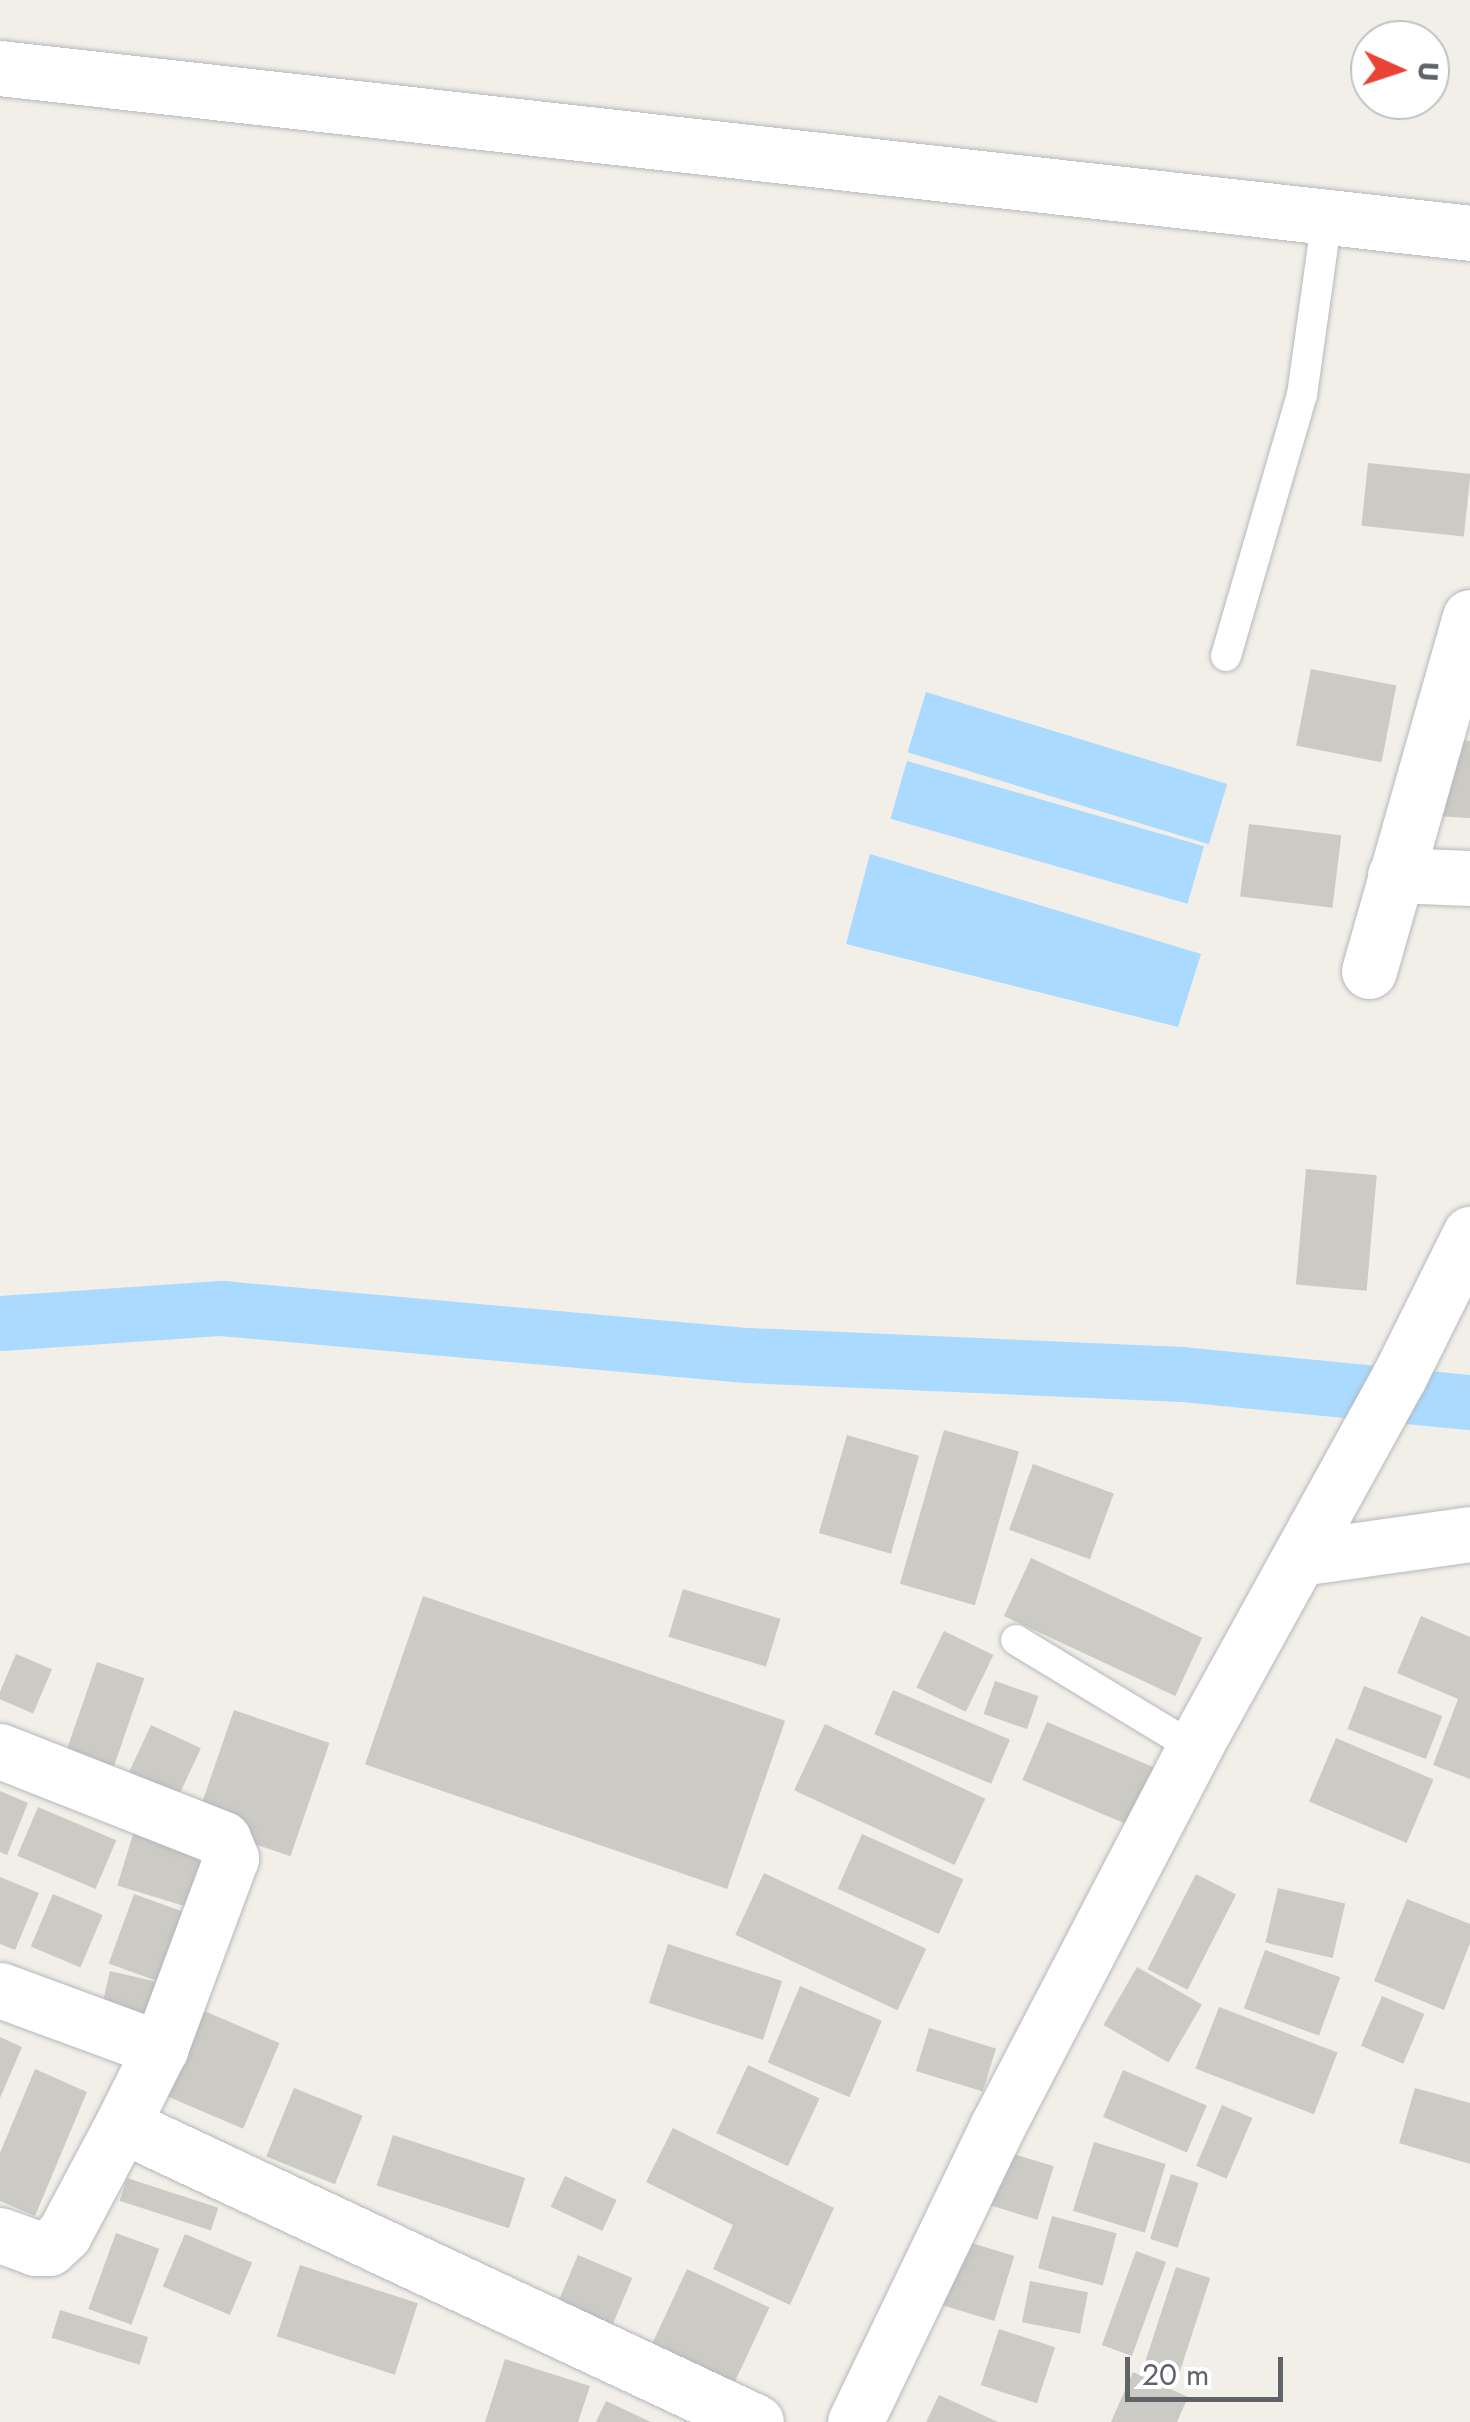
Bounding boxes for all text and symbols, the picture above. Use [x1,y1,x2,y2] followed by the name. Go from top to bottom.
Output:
[1350,20,1450,120] north arrow
[1407,61,1449,82] text: U
[1130,2337,1288,2399] scale bar
[1142,2353,1209,2396] text: 20 m

